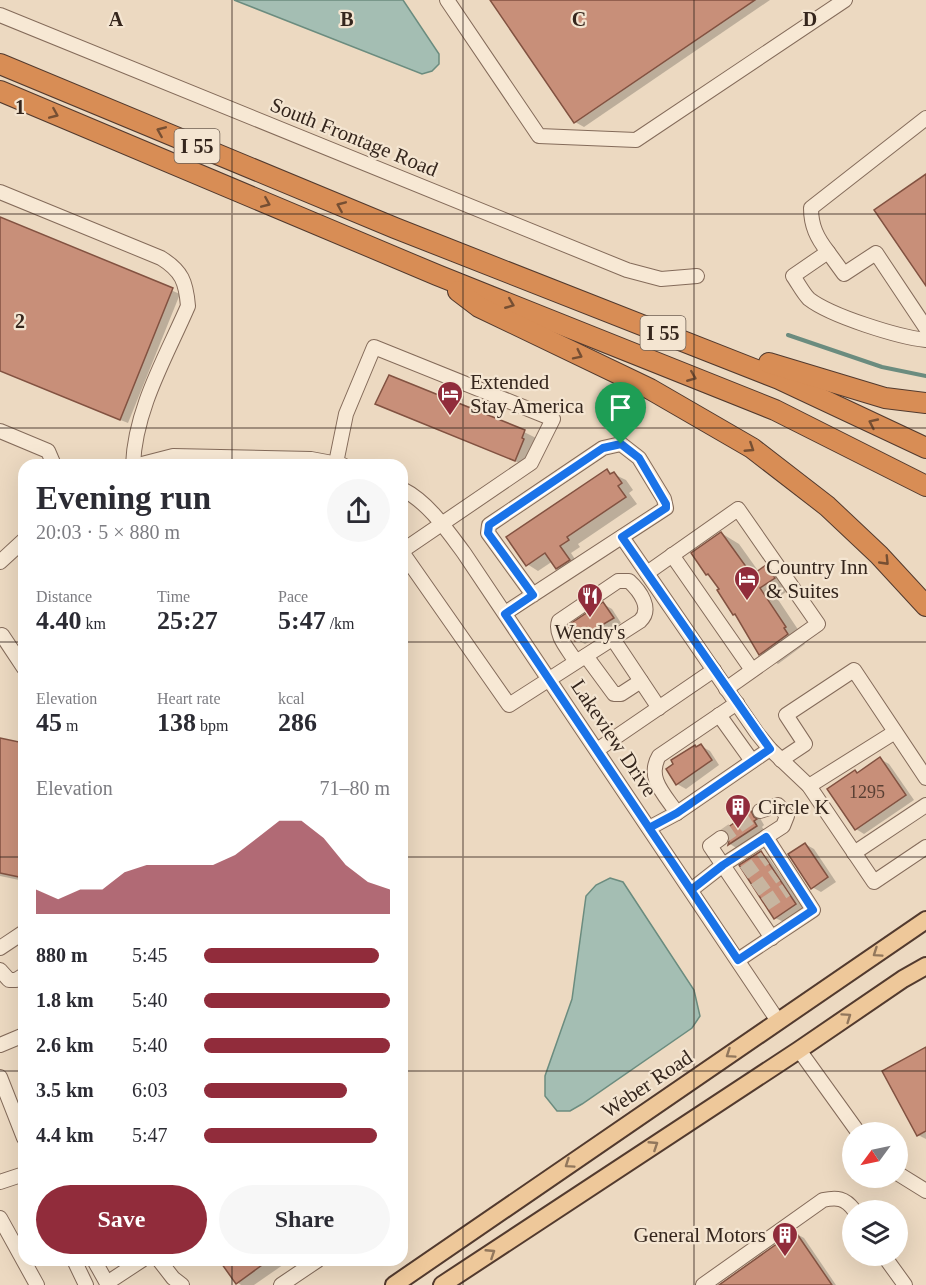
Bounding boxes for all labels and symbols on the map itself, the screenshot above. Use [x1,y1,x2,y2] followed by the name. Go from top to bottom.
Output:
[109,8,124,30] text: A
[340,8,354,30] text: B
[572,8,586,30] text: C
[803,8,817,30] text: D
[267,92,442,182] street label: South Frontage Road
[15,96,25,118] text: 1
[48,107,59,119] one-way arrow
[156,126,167,138] one-way arrow
[174,129,220,163] road number: I 55
[259,196,270,208] one-way arrow
[336,201,347,213] one-way arrow
[505,297,515,310] one-way arrow
[15,310,25,332] text: 2
[640,316,686,350] road number: I 55
[572,347,583,359] one-way arrow
[686,369,696,382] one-way arrow
[470,370,584,418] place label: Extended Stay America
[435,379,465,417] hotel icon: Extended Stay America
[595,382,646,444] pin
[869,419,880,431] one-way arrow
[743,441,754,452] one-way arrow
[877,554,888,565] one-way arrow
[766,555,869,603] place label: Country Inn & Suites
[732,564,762,602] hotel icon: Country Inn & Suites
[575,581,605,619] restaurant icon: Wendy's
[555,620,625,644] place label: Wendy's
[566,675,662,801] street label: Lakeview Drive
[849,782,885,802] house number: 1295
[723,792,753,830] building icon: Circle K
[758,795,830,819] place label: Circle K
[873,946,884,957] one-way arrow
[840,1013,851,1024] one-way arrow
[597,1045,697,1123] street label: Weber Road
[726,1047,737,1058] one-way arrow
[842,1122,908,1188] north arrow
[648,1141,658,1153] one-way arrow
[565,1157,576,1168] one-way arrow
[770,1220,800,1258] building icon: General Motors
[634,1223,766,1247] place label: General Motors
[485,1248,495,1260] one-way arrow

